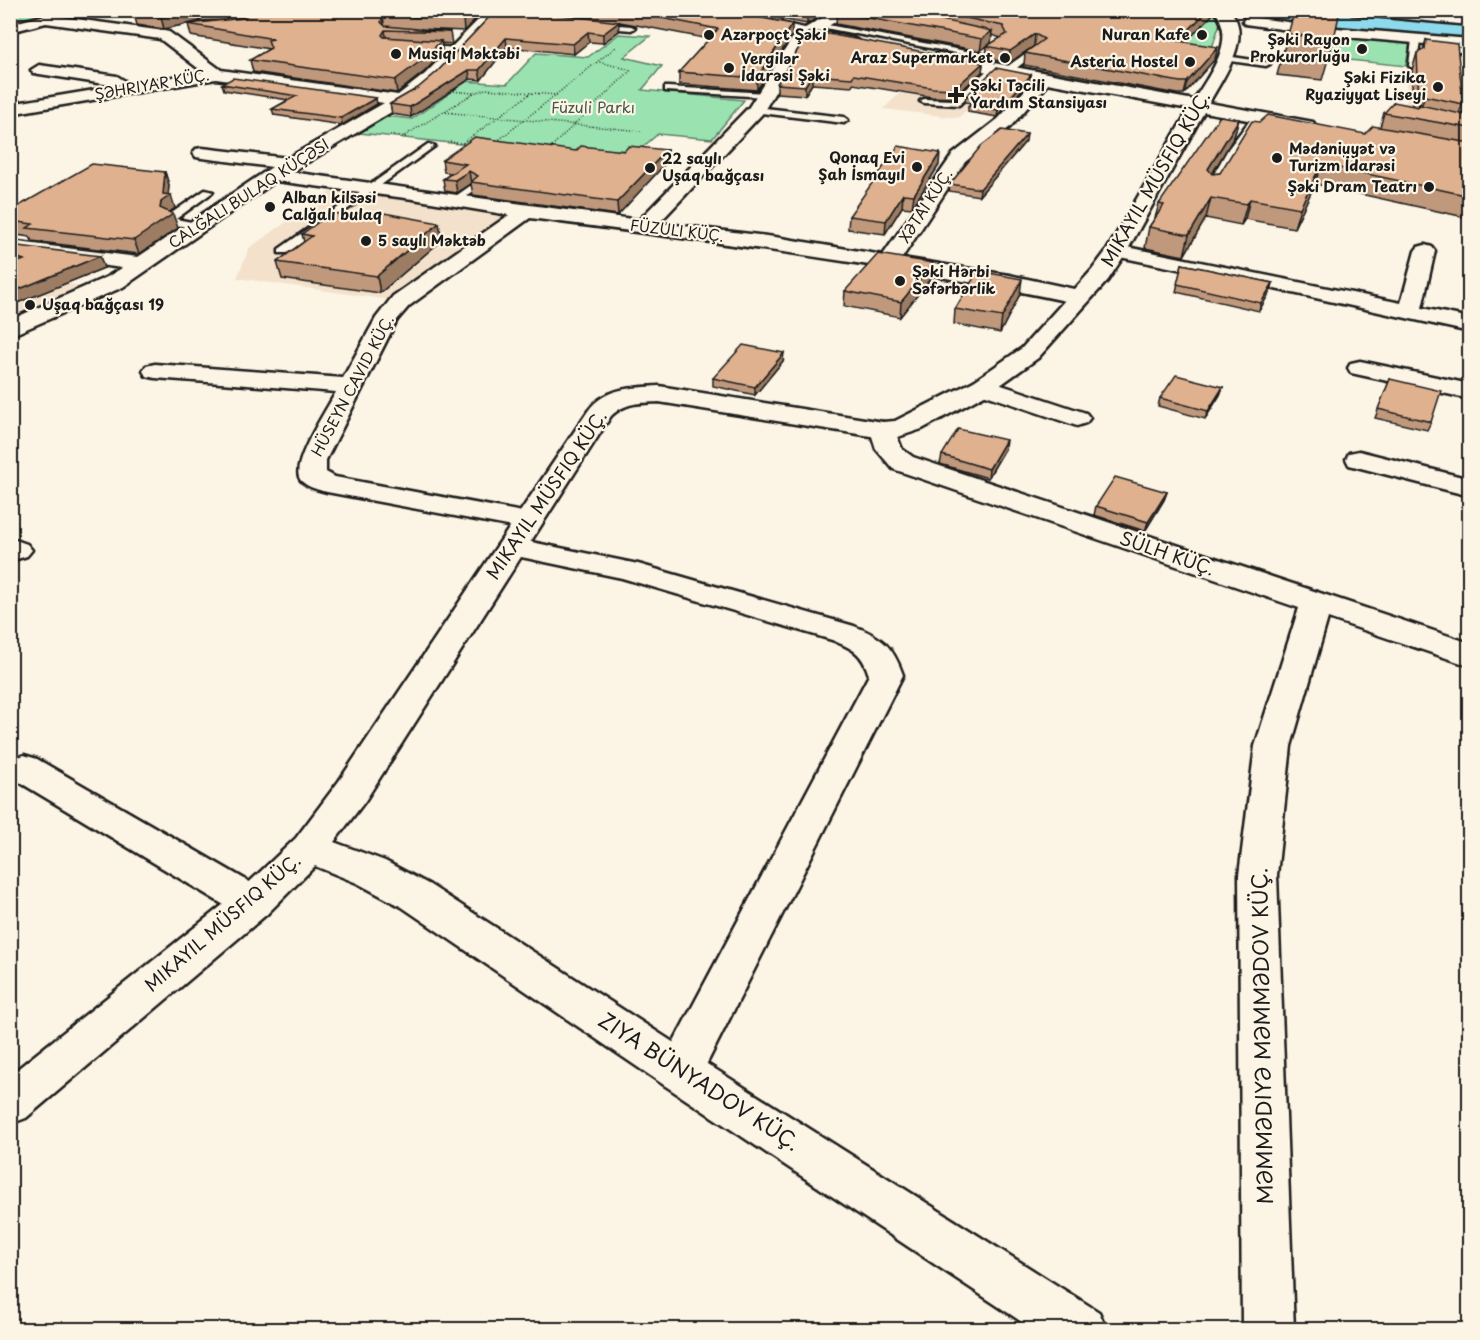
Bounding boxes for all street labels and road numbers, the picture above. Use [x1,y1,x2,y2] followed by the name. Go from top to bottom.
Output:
[92,62,211,105] street label: ŞƏHRIYAR KÜÇ.
[1093,85,1216,271] street label: MIKAYIL MÜSFIQ KÜÇ.
[163,132,333,254] street label: CALĞALI BULAQ KÜÇƏSI
[892,164,957,247] street label: XƏTAI KÜÇ.
[629,212,725,247] street label: FÜZULI KÜÇ.
[305,310,399,460] street label: HÜSEYN CAVID KÜÇ.
[479,404,613,584] street label: MIKAYIL MÜSFIQ KÜÇ.
[1116,524,1219,581] street label: SÜLH KÜÇ.
[138,846,306,997] street label: MIKAYIL MÜSFIQ KÜÇ.
[1242,867,1280,1205] street label: MƏMMƏDIYƏ MƏMMƏDOV KÜÇ.
[593,1003,807,1158] street label: ZIYA BÜNYADOV KÜÇ.

